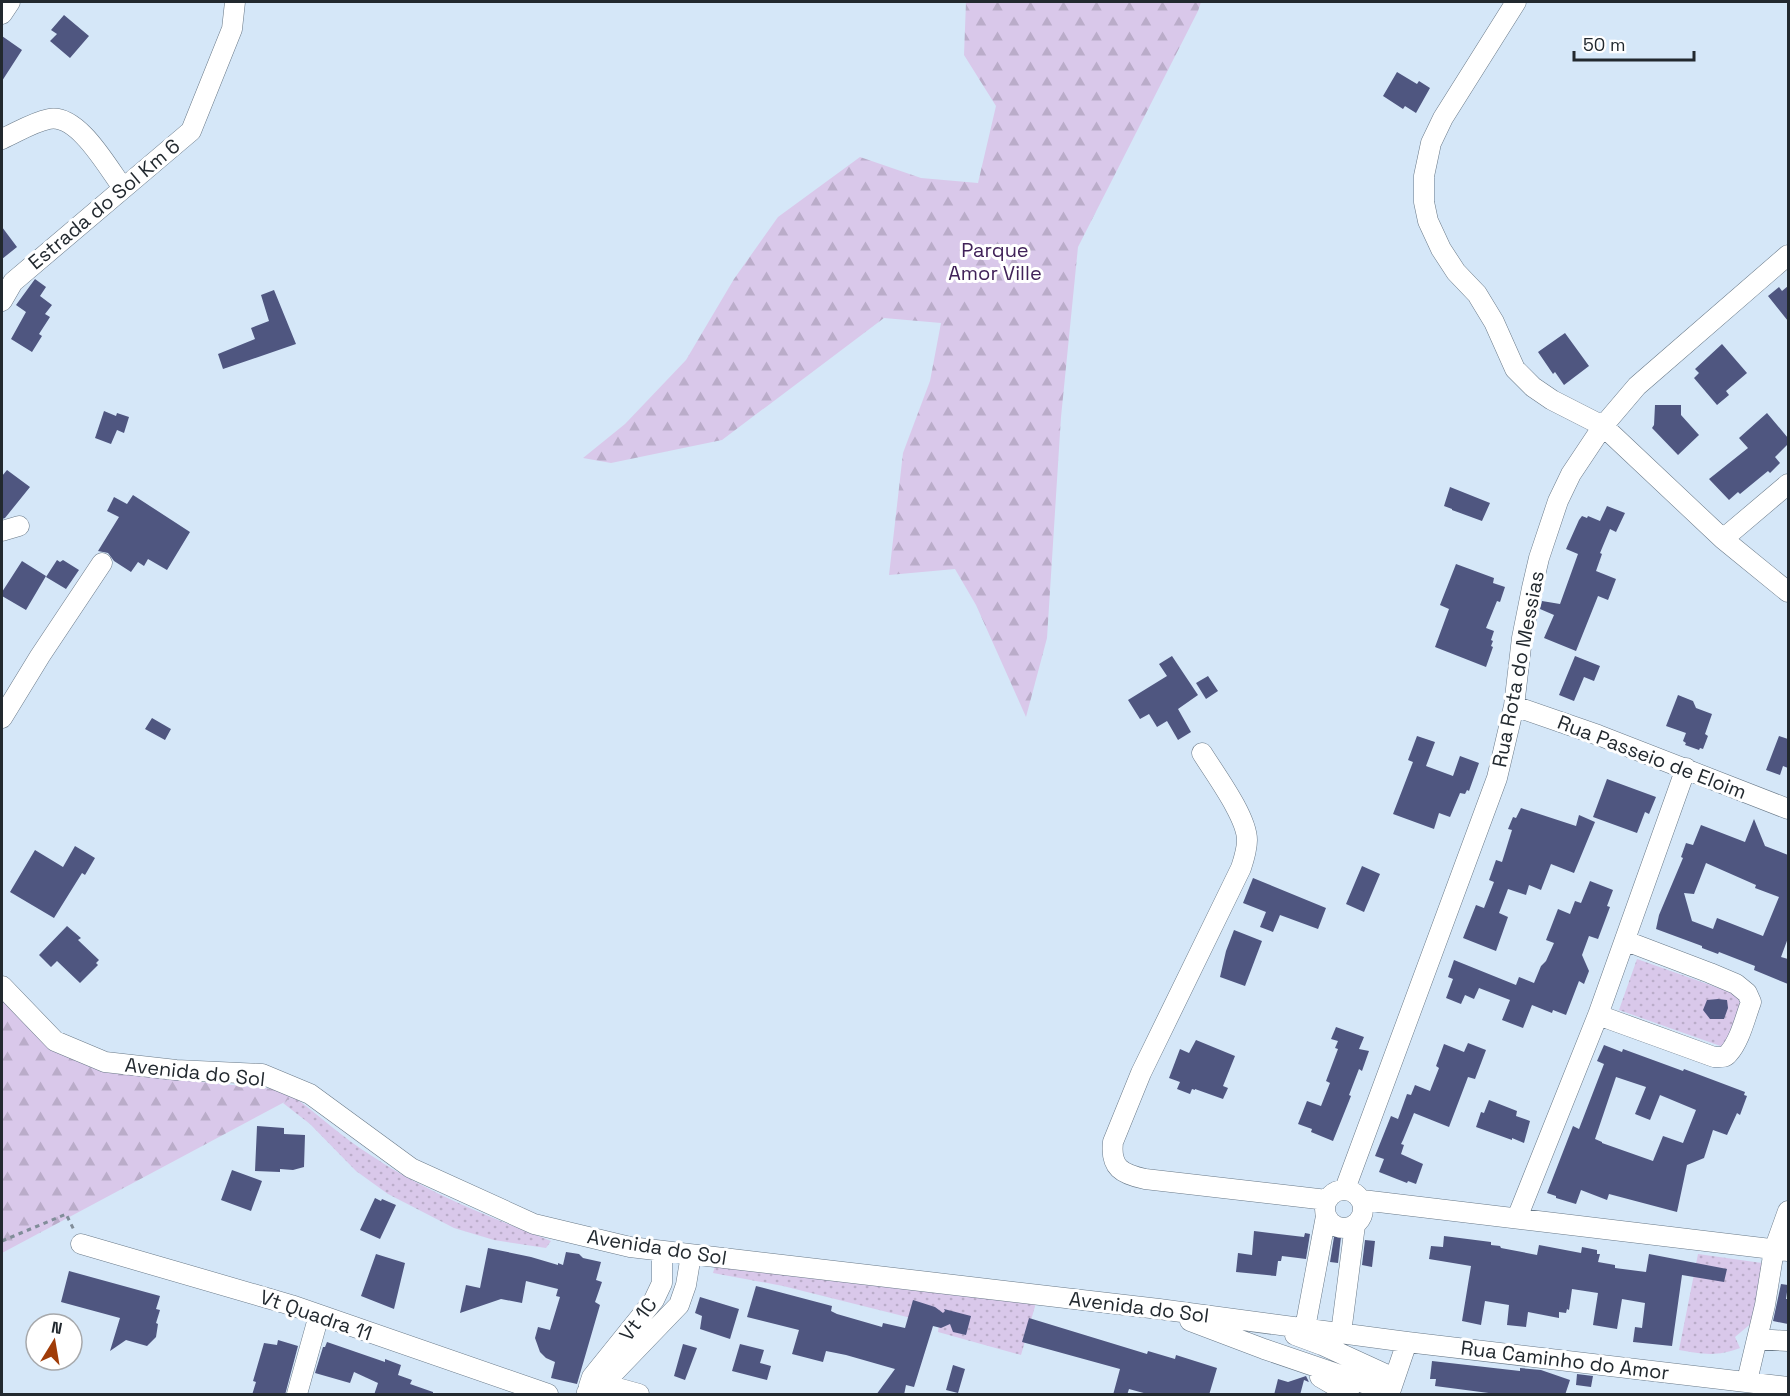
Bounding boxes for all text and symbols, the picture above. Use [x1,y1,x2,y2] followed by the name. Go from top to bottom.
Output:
[1574,24,1694,62] scale bar
[1583,33,1625,56] text: 50 m
[23,133,185,275] street label: Estrada do Sol Km 6
[948,237,1042,286] park label: Parque Amor Ville
[1486,569,1550,769] street label: Rua Rota do Messias
[1554,709,1750,805] street label: Rua Passeio de Eloim
[124,1052,266,1092] street label: Avenida do Sol
[585,1223,729,1271] street label: Avenida do Sol
[256,1284,376,1346] street label: Vt Quadra 11
[1067,1286,1211,1328] street label: Avenida do Sol
[613,1292,663,1346] street label: Vt 1C
[24,1312,84,1372] north arrow
[49,1316,64,1339] text: N
[1459,1334,1671,1386] street label: Rua Caminho do Amor

